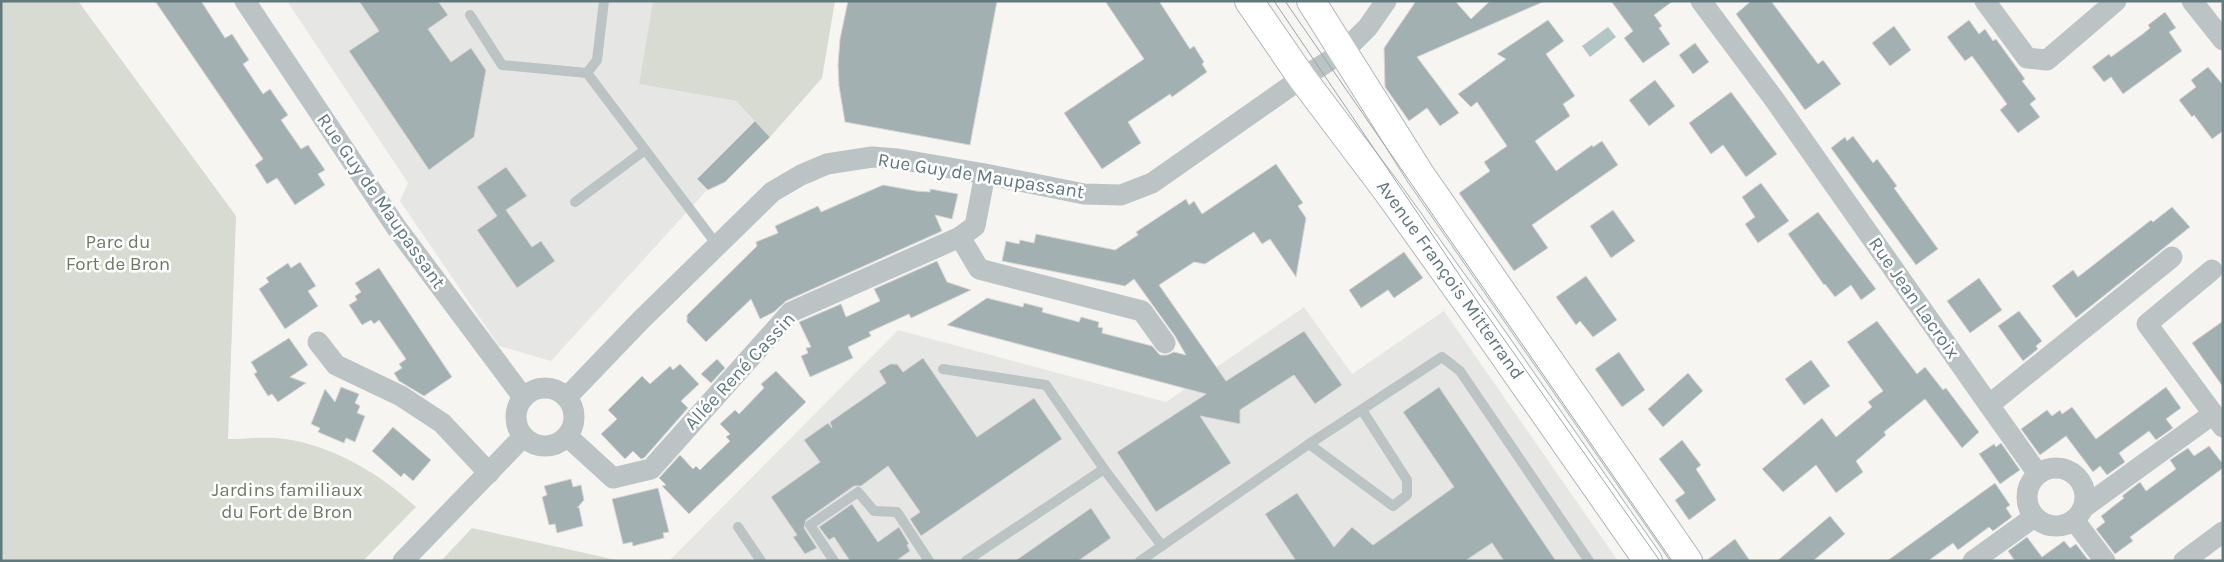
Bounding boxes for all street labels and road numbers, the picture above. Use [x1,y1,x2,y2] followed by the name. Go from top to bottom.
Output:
[312,109,450,293] street label: Rue Guy de Maupassant
[876,149,1086,203] street label: Rue Guy de Maupassant
[1372,176,1529,384] street label: Avenue François Mitterrand
[1864,233,1964,363] street label: Rue Jean Lacroix
[680,308,800,434] street label: Allée René Cassin

